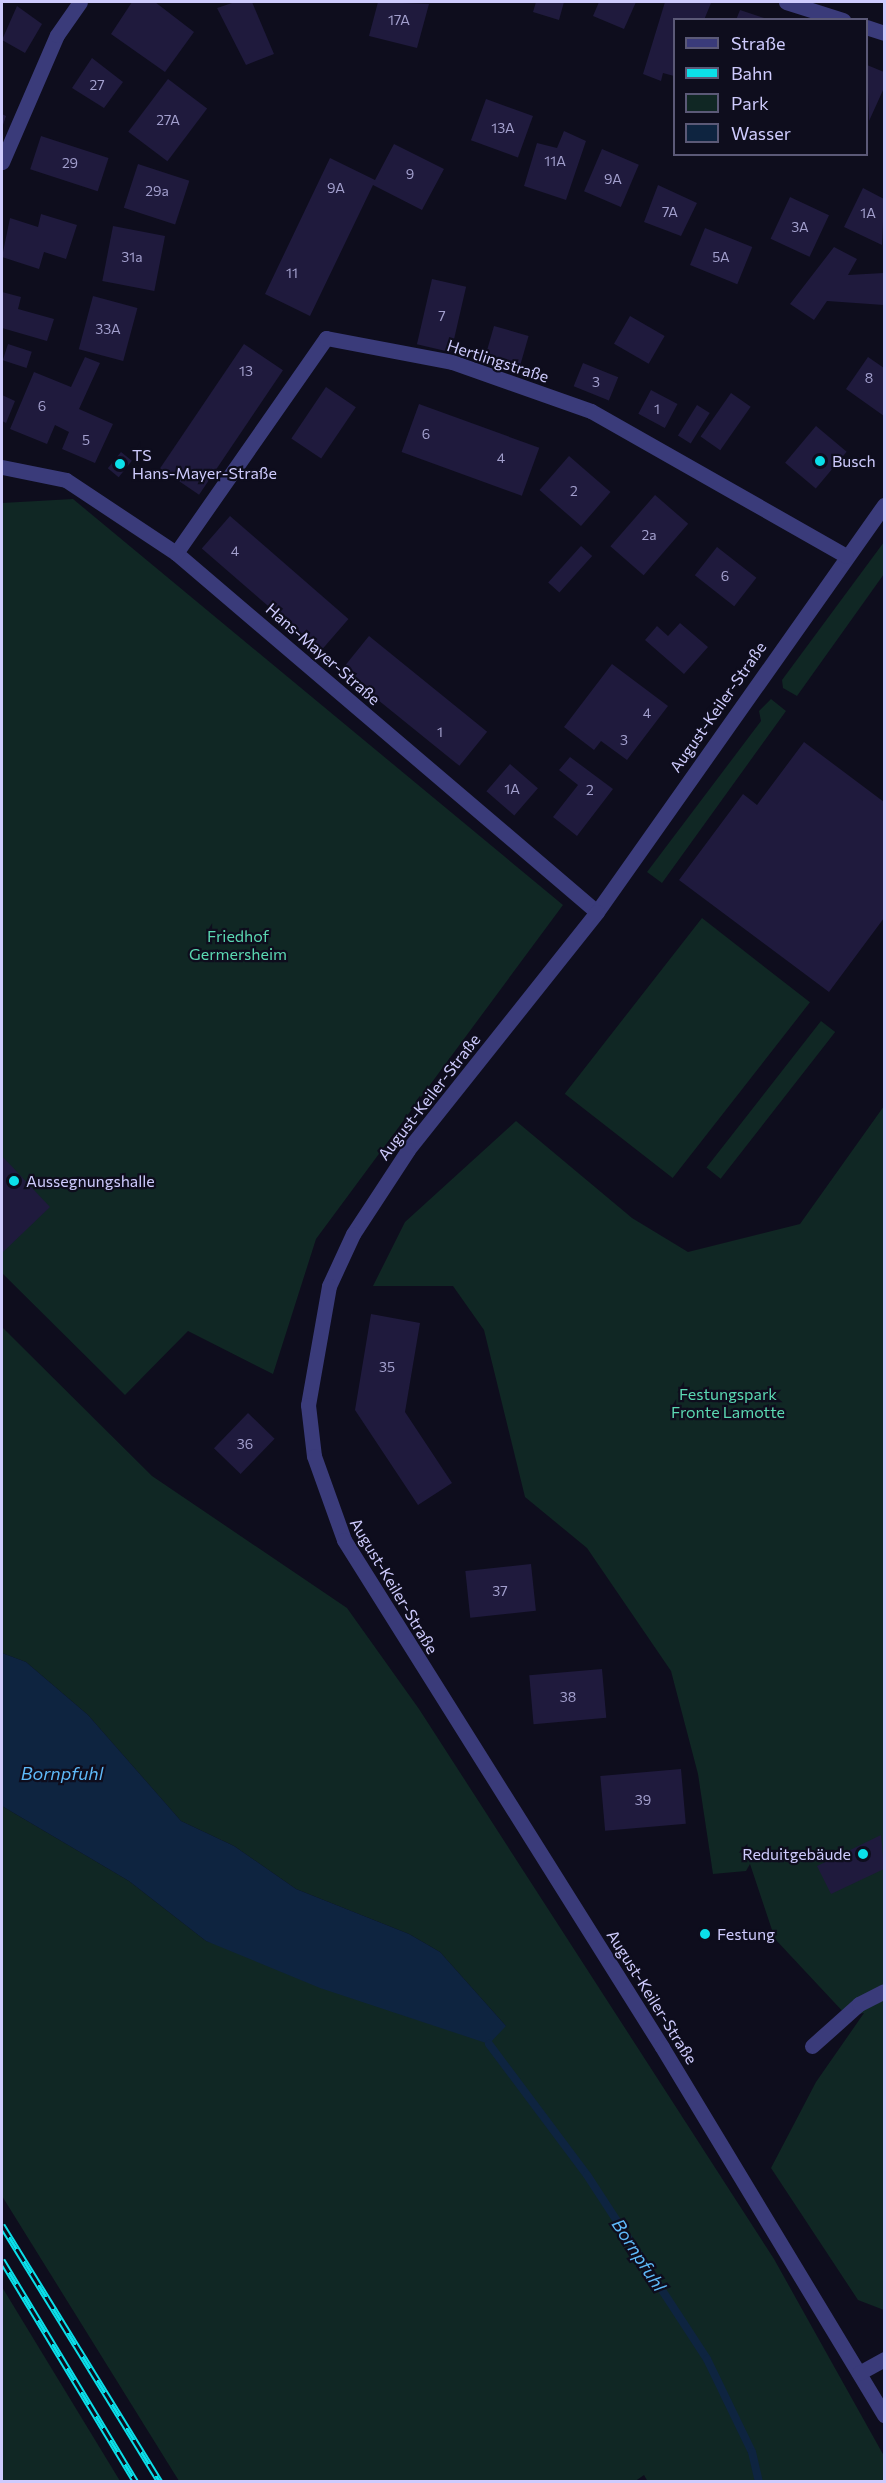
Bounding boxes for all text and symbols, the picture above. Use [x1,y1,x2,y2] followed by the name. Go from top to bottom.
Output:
[388,12,410,28] house number: 17A
[673,18,868,156] legend
[731,32,786,54] text: Straße
[731,62,773,84] text: Bahn
[89,77,105,93] house number: 27
[731,92,769,114] text: Park
[156,112,180,128] house number: 27A
[491,120,515,136] house number: 13A
[731,122,791,144] text: Wasser
[544,153,566,169] house number: 11A
[62,155,78,171] house number: 29
[406,166,414,182] house number: 9
[604,171,622,187] house number: 9A
[327,180,345,196] house number: 9A
[145,183,169,199] house number: 29a
[662,204,678,220] house number: 7A
[860,205,876,221] house number: 1A
[791,219,809,235] house number: 3A
[121,249,143,265] house number: 31a
[712,249,730,265] house number: 5A
[286,265,298,281] house number: 11
[438,308,446,324] house number: 7
[95,321,121,337] house number: 33A
[445,336,551,386] street label: Hertlingstraße
[239,363,253,379] house number: 13
[865,370,873,386] house number: 8
[592,374,600,390] house number: 3
[38,398,46,414] house number: 6
[654,401,660,417] house number: 1
[422,426,430,442] house number: 6
[82,432,90,448] house number: 5
[132,445,277,483] place label: TS Hans-Mayer-Straße
[497,450,505,466] house number: 4
[832,451,876,471] place label: Busch
[813,454,827,468] marker: Busch
[113,457,127,471] marker: TS Hans-Mayer-Straße
[570,483,578,499] house number: 2
[641,527,657,543] house number: 2a
[231,543,239,559] house number: 4
[721,568,729,584] house number: 6
[262,599,384,709] street label: Hans-Mayer-Straße
[666,638,770,776] street label: August-Keiler-Straße
[643,705,651,721] house number: 4
[437,724,443,740] house number: 1
[620,732,628,748] house number: 3
[504,781,520,797] house number: 1A
[586,782,594,798] house number: 2
[189,926,287,964] park label: Friedhof Germersheim
[374,1030,484,1164] street label: August-Keiler-Straße
[26,1171,155,1191] place label: Aussegnungshalle
[7,1174,21,1188] marker: Aussegnungshalle
[379,1359,395,1375] house number: 35
[671,1384,785,1422] park label: Festungspark Fronte Lamotte
[237,1436,253,1452] house number: 36
[346,1515,442,1657] street label: August-Keiler-Straße
[492,1583,508,1599] house number: 37
[560,1689,576,1705] house number: 38
[21,1762,103,1784] water label: Bornpfuhl
[635,1792,651,1808] house number: 39
[742,1844,851,1864] place label: Reduitgebäude
[856,1847,870,1861] marker: Reduitgebäude
[717,1924,775,1944] place label: Festung
[603,1926,701,2068] street label: August-Keiler-Straße
[698,1927,712,1941] marker: Festung
[607,2215,671,2295] water label: Bornpfuhl

